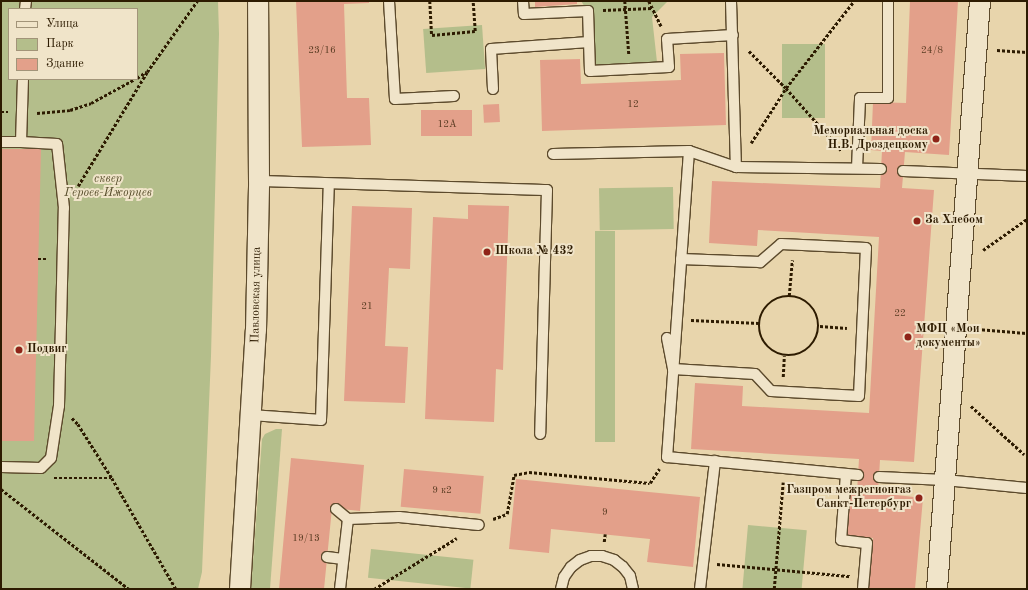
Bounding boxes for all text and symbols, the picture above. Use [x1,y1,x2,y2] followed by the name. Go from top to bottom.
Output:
[8,8,138,80] legend
[46,18,79,30] text: Улица
[46,38,74,50] text: Парк
[308,45,336,57] house number: 23/16
[921,45,943,57] house number: 24/8
[46,58,84,70] text: Здание
[627,99,639,111] house number: 12
[437,119,457,131] house number: 12А
[813,125,928,153] place label: Мемориальная доска Н.В. Дроздецкому
[931,134,941,144] marker: Мемориальная доска Н.В. Дроздецкому
[64,173,152,201] park label: сквер Героев-Ижорцев
[925,214,983,228] place label: За Хлебом
[912,216,922,226] marker: За Хлебом
[495,245,573,259] place label: Школа № 432
[249,247,265,343] street label: Павловская улица
[482,247,492,257] marker: Школа № 432
[361,301,373,313] house number: 21
[894,308,906,320] house number: 22
[916,323,981,351] place label: МФЦ «Мои документы»
[903,332,913,342] marker: МФЦ «Мои документы»
[27,343,67,357] place label: Подвиг
[14,345,24,355] marker: Подвиг
[786,484,911,512] place label: Газпром межрегионгаз Санкт-Петербург
[432,485,452,497] house number: 9 к2
[914,493,924,503] marker: Газпром межрегионгаз Санкт-Петербург
[602,507,608,519] house number: 9
[292,533,320,545] house number: 19/13

